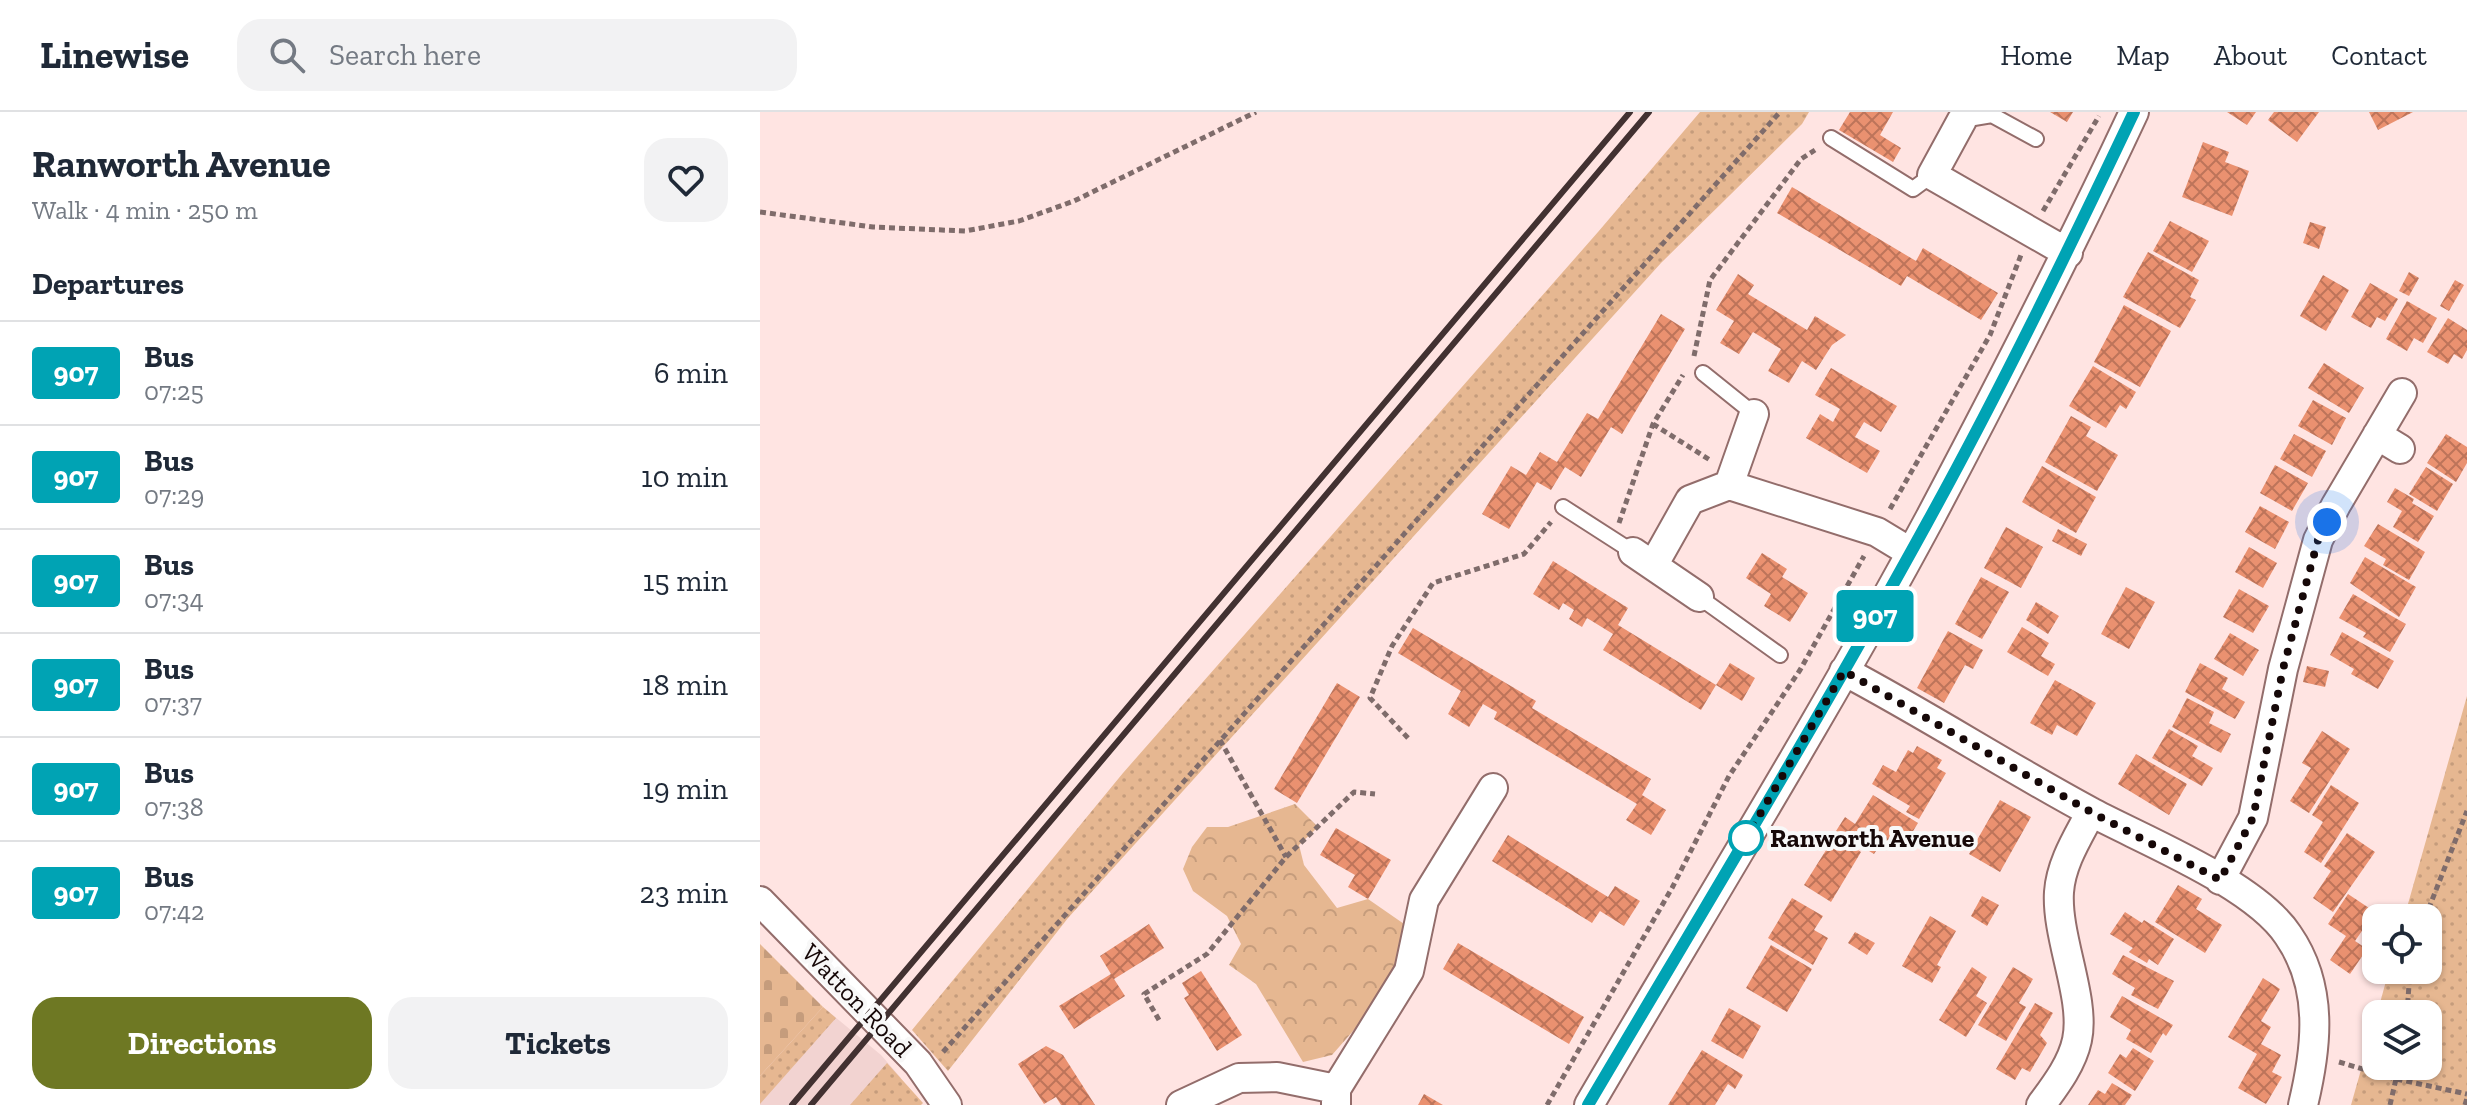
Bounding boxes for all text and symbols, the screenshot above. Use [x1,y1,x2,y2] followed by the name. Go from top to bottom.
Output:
[237,19,797,91] search box
[40,32,189,78] text: Linewise
[265,33,309,77] icon: search
[329,37,481,73] text: Search here
[2000,39,2072,72] text: Home
[2116,39,2170,72] text: Map
[2214,39,2287,72] text: About
[2331,39,2427,72] text: Contact
[644,138,728,222] button: heart
[32,141,331,187] text: Ranworth Avenue
[32,194,258,226] text: Walk · 4 min · 250 m
[32,266,184,302] text: Departures
[144,339,194,375] text: Bus
[654,355,728,391] text: 6 min
[54,356,98,389] text: 907
[144,375,204,407] text: 07:25
[144,443,194,479] text: Bus
[641,459,728,495] text: 10 min
[54,460,98,493] text: 907
[144,479,204,511] text: 07:29
[2307,502,2347,542] your location
[144,547,194,583] text: Bus
[643,563,728,599] text: 15 min
[54,564,98,597] text: 907
[144,583,204,615] text: 07:34
[1829,590,1921,642] line badge: 907
[1853,599,1897,632] text: 907
[144,651,194,687] text: Bus
[642,667,728,703] text: 18 min
[54,668,98,701] text: 907
[144,687,202,719] text: 07:37
[144,755,194,791] text: Bus
[642,771,728,807] text: 19 min
[54,772,98,805] text: 907
[144,791,204,823] text: 07:38
[1729,821,1763,855] marker: Ranworth Avenue
[1770,822,1975,854] place label: Ranworth Avenue
[144,859,194,895] text: Bus
[640,875,728,911] text: 23 min
[54,876,98,909] text: 907
[144,895,204,927] text: 07:42
[2362,904,2442,1080] map controls
[2362,904,2442,984] button: locate
[795,937,919,1063] street label: Watton Road
[32,997,372,1089] button: Directions
[388,997,728,1089] button: Tickets
[2362,1000,2442,1080] button: layers

